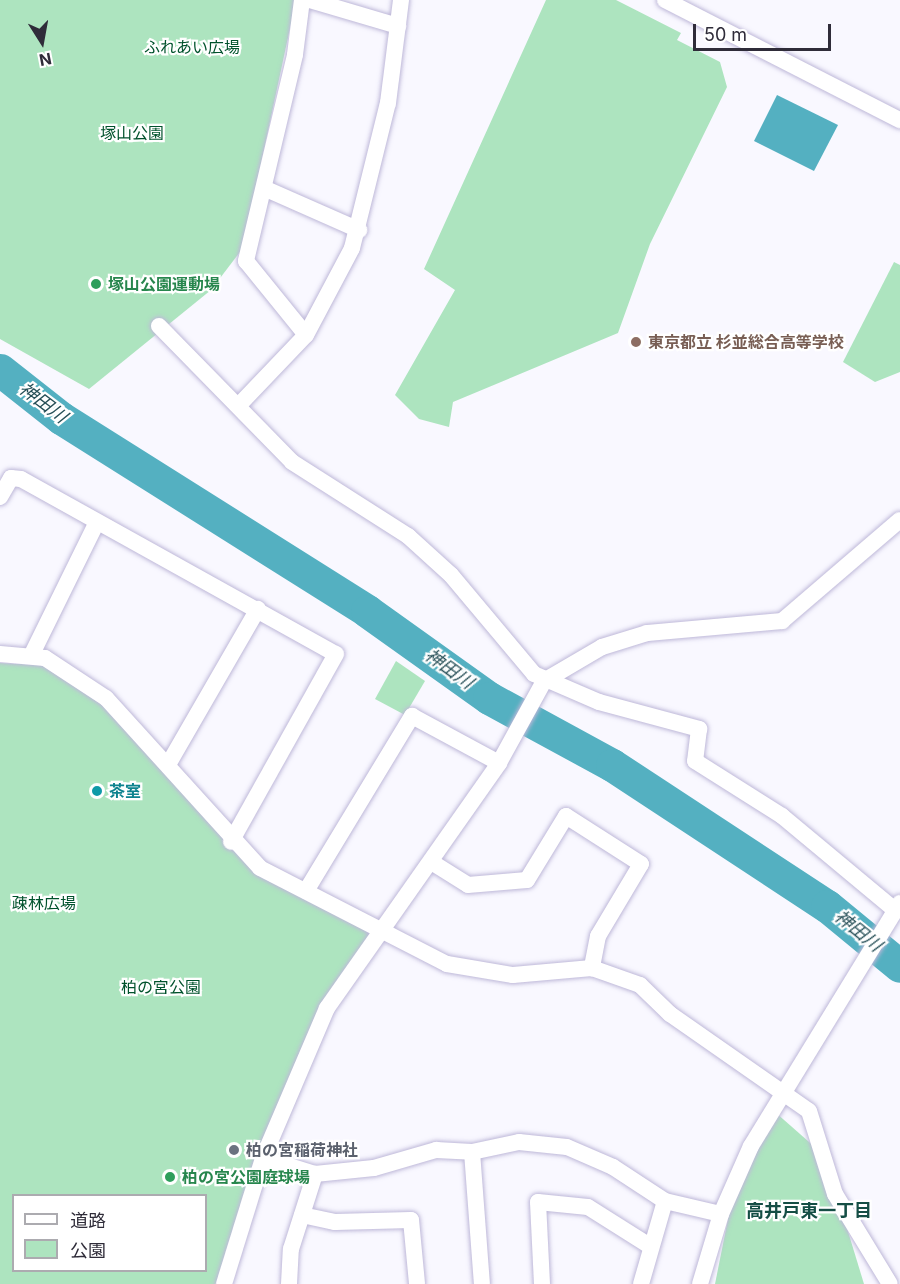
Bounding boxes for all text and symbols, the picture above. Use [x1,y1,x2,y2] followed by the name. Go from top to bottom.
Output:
[12,12,72,72] north arrow
[696,12,834,50] scale bar
[704,24,747,45] text: 50 m
[144,37,240,57] park label: ふれあい広場
[38,49,53,71] text: N
[100,123,164,143] park label: 塚山公園
[108,274,220,294] place label: 塚山公園運動場
[89,277,103,291] marker: 塚山公園運動場
[648,332,844,352] place label: 東京都立 杉並総合高等学校
[629,335,643,349] marker: 東京都立 杉並総合高等学校
[15,378,71,428] water label: 神田川
[421,644,477,694] water label: 神田川
[109,781,141,801] place label: 茶室
[90,784,104,798] marker: 茶室
[12,893,76,913] park label: 疎林広場
[830,906,886,956] water label: 神田川
[121,977,201,997] park label: 柏の宮公園
[246,1140,358,1160] place label: 柏の宮稲荷神社
[227,1143,241,1157] marker: 柏の宮稲荷神社
[182,1167,310,1187] place label: 柏の宮公園庭球場
[163,1170,177,1184] marker: 柏の宮公園庭球場
[12,1194,207,1272] legend
[746,1200,872,1222] district label: 高井戸東一丁目
[70,1210,106,1231] text: 道路
[70,1240,106,1261] text: 公園

